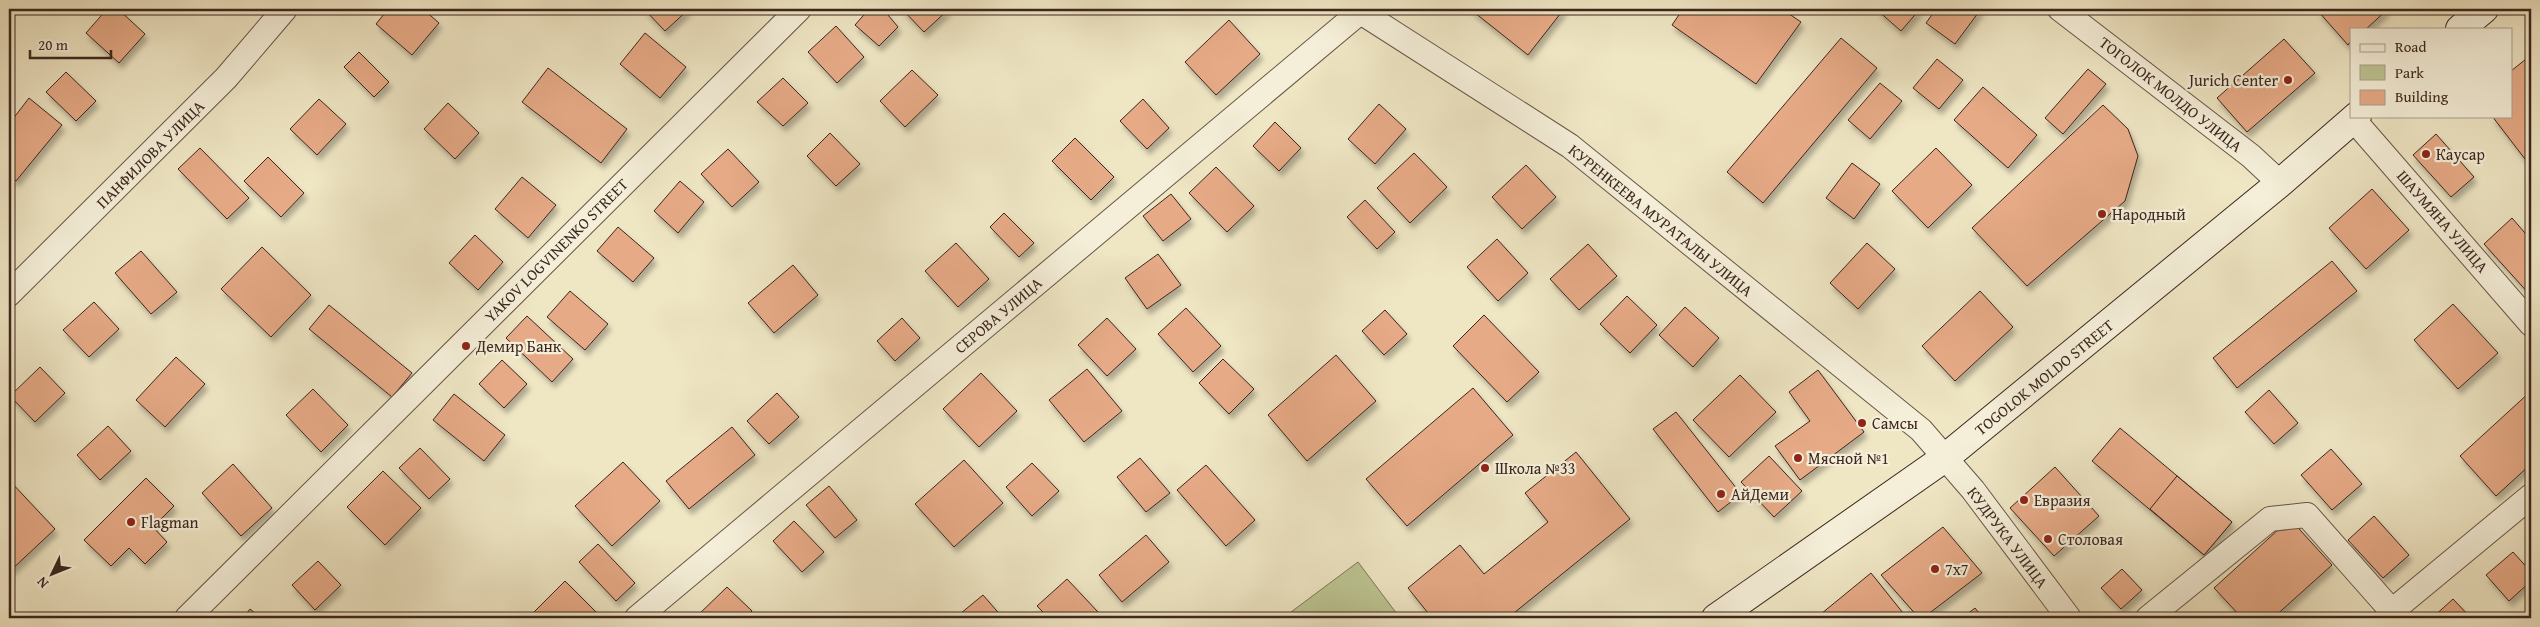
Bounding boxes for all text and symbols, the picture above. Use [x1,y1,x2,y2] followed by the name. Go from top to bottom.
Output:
[30,28,111,60] scale bar
[2350,28,2512,118] legend
[2094,30,2248,158] street label: ТОГОЛОК МОЛДО УЛИЦА
[38,34,69,55] text: 20 m
[2395,36,2426,57] text: Road
[2395,62,2424,83] text: Park
[2187,68,2278,92] place label: Jurich Center
[2282,74,2294,86] marker: Jurich Center
[2395,86,2449,107] text: Building
[90,94,210,214] street label: ПАНФИЛОВА УЛИЦА
[1564,138,1759,302] street label: КУРЕНКЕЕВА МУРАТАЛЫ УЛИЦА
[2436,142,2485,166] place label: Каусар
[2420,148,2432,160] marker: Каусар
[2392,164,2495,278] street label: ШАУМЯНА УЛИЦА
[479,173,633,327] street label: YAKOV LOGVINENKO STREET
[2112,202,2186,226] place label: Народный
[2096,208,2108,220] marker: Народный
[949,271,1047,359] street label: СЕРОВА УЛИЦА
[1969,313,2119,441] street label: TOGOLOK MOLDO STREET
[475,334,562,358] place label: Демир Банк
[460,340,472,352] marker: Демир Банк
[1872,411,1918,435] place label: Самсы
[1856,417,1868,429] marker: Самсы
[1808,446,1889,470] place label: Мясной №1
[1792,452,1804,464] marker: Мясной №1
[1495,456,1575,480] place label: Школа №33
[1479,462,1491,474] marker: Школа №33
[1962,481,2054,593] street label: КУДРУКА УЛИЦА
[1731,482,1789,506] place label: АйДеми
[1715,488,1727,500] marker: АйДеми
[2034,488,2091,512] place label: Евразия
[2018,494,2030,506] marker: Евразия
[141,510,198,534] place label: Flagman
[125,516,137,528] marker: Flagman
[2058,527,2123,551] place label: Столовая
[2042,533,2054,545] marker: Столовая
[28,550,78,600] north arrow
[1945,557,1969,581] place label: 7x7
[1929,563,1941,575] marker: 7x7
[32,572,53,593] text: N

